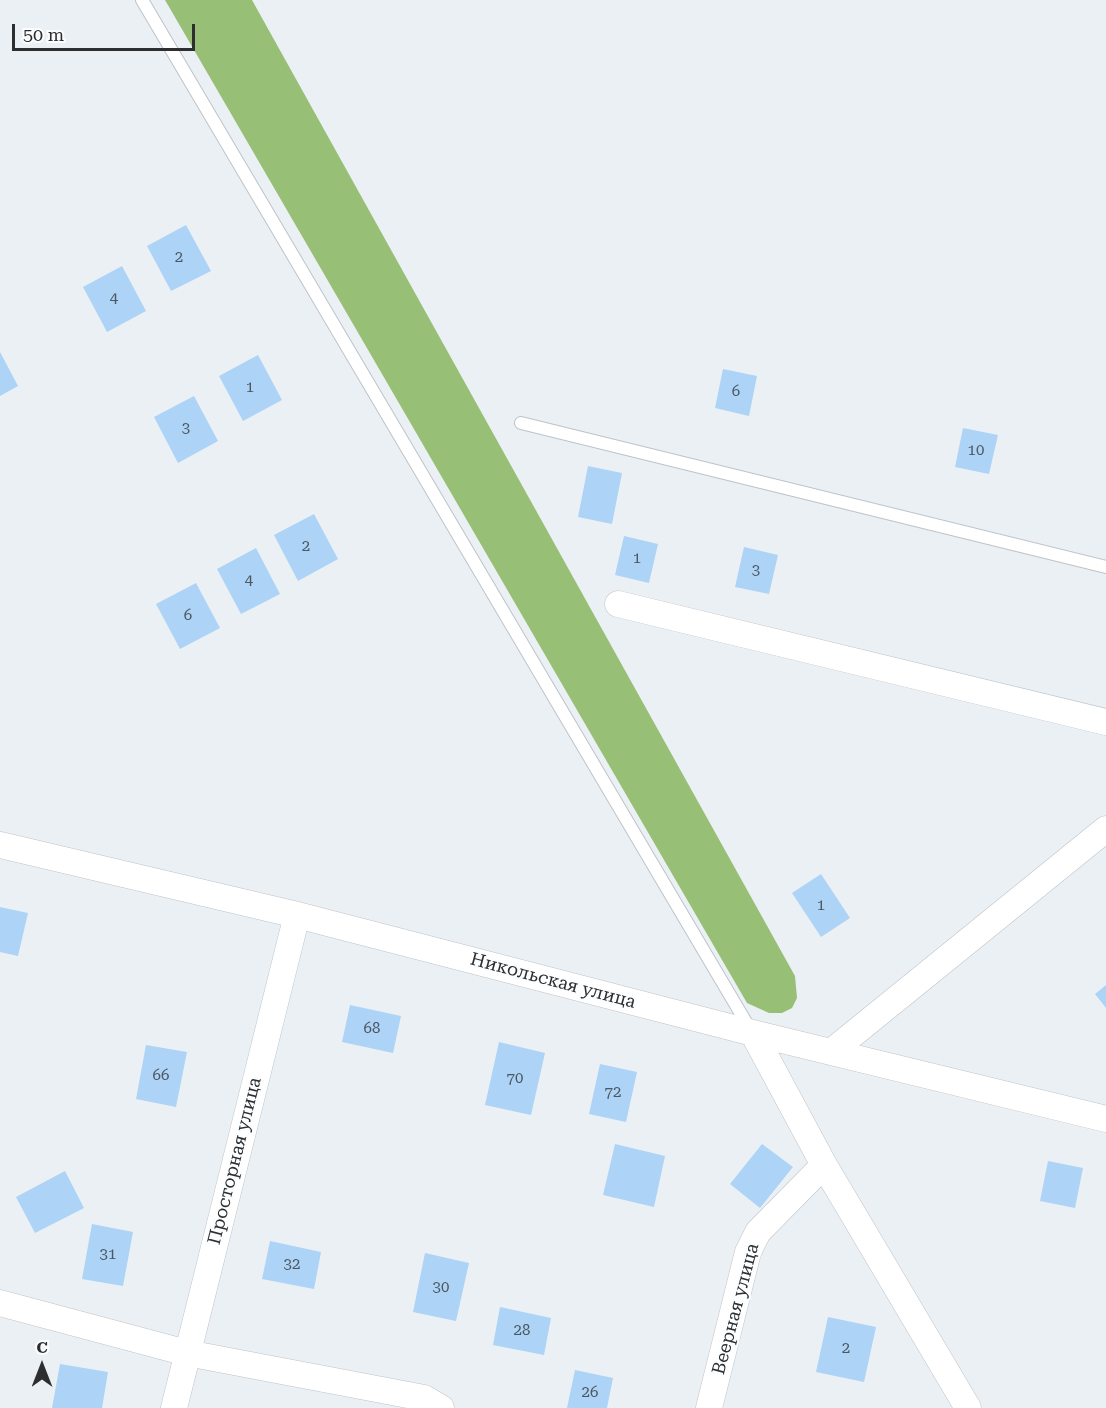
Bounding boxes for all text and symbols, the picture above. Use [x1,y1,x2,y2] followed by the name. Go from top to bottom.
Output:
[15,12,198,50] scale bar
[23,24,64,45] text: 50 m
[175,249,183,267] house number: 2
[110,290,118,308] house number: 4
[246,379,254,397] house number: 1
[732,383,740,401] house number: 6
[182,420,190,438] house number: 3
[968,442,984,460] house number: 10
[302,538,310,556] house number: 2
[633,550,641,568] house number: 1
[752,562,760,580] house number: 3
[245,572,253,590] house number: 4
[184,607,192,625] house number: 6
[817,897,825,915] house number: 1
[468,949,638,1013] street label: Никольская улица
[364,1020,380,1038] house number: 68
[153,1067,169,1085] house number: 66
[507,1070,523,1088] house number: 70
[204,1075,266,1247] street label: Просторная улица
[605,1084,621,1102] house number: 72
[708,1241,764,1377] street label: Веерная улица
[100,1246,116,1264] house number: 31
[284,1256,300,1274] house number: 32
[433,1279,449,1297] house number: 30
[514,1322,530,1340] house number: 28
[12,1336,72,1396] north arrow
[36,1338,48,1357] text: С
[842,1340,850,1358] house number: 2
[582,1384,598,1402] house number: 26

